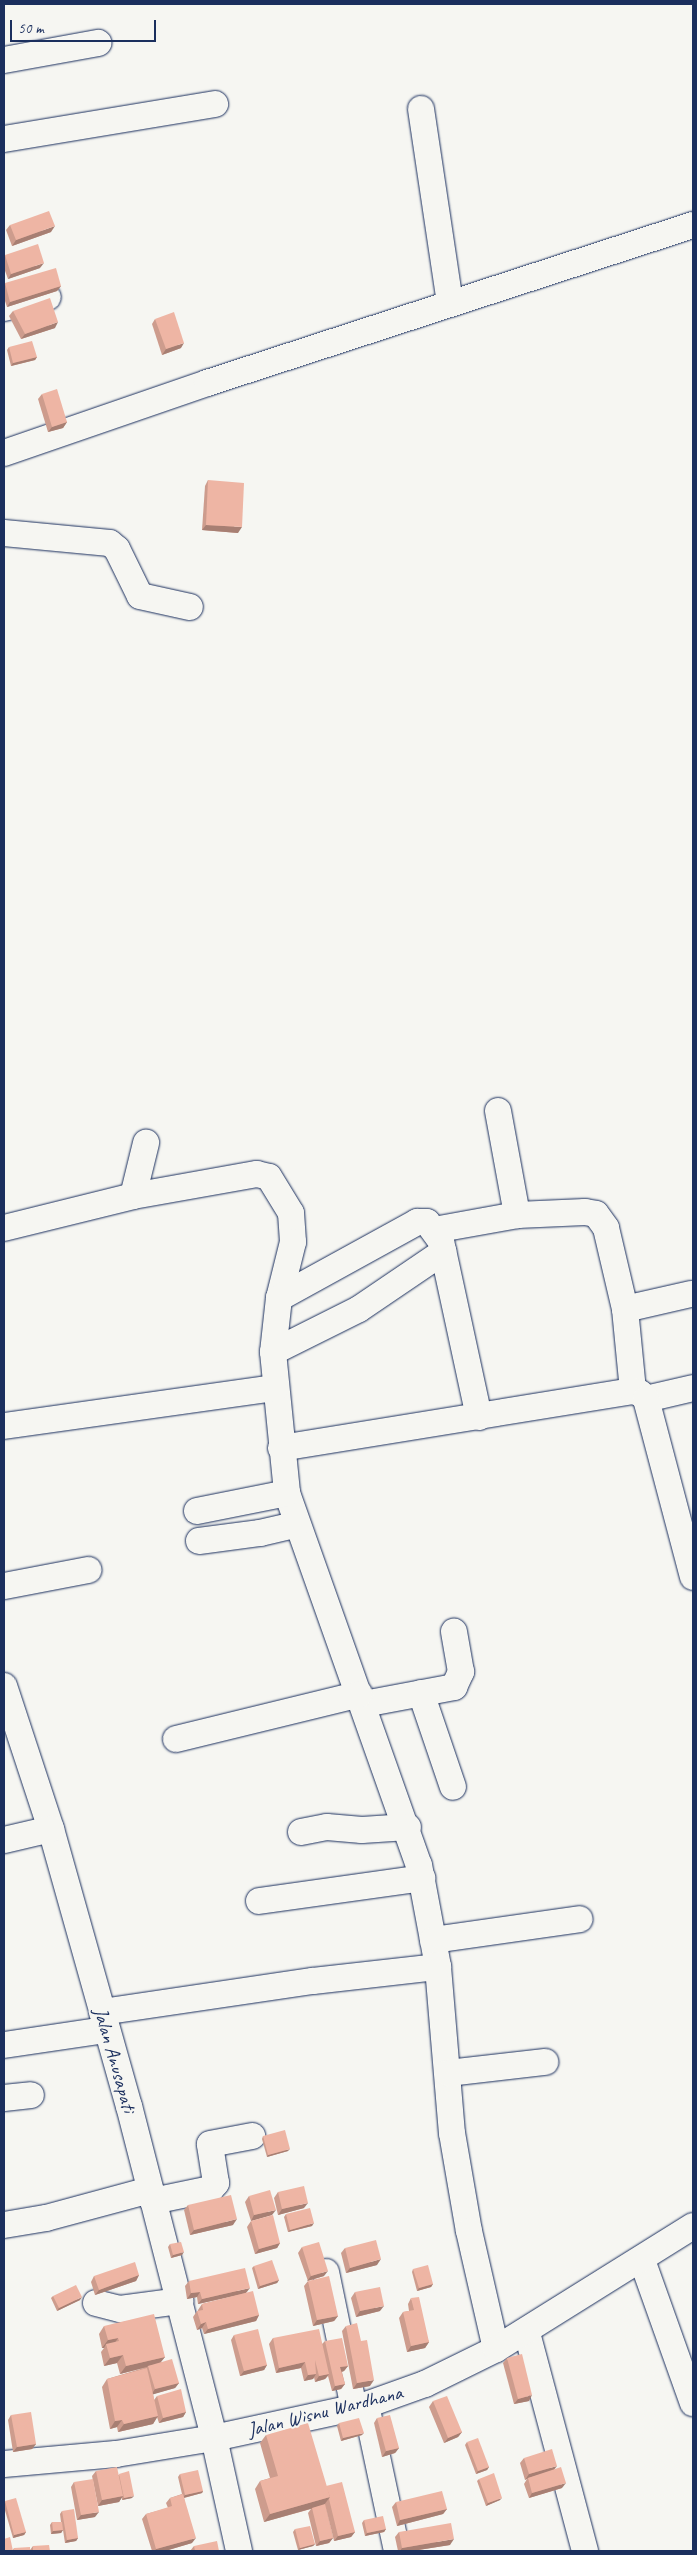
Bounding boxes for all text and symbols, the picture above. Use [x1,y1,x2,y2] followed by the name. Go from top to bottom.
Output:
[12,10,159,42] scale bar
[18,19,44,38] text: 50 m
[89,2005,141,2115] street label: Jalan Anusapati
[245,2380,405,2442] street label: Jalan Wisnu Wardhana

